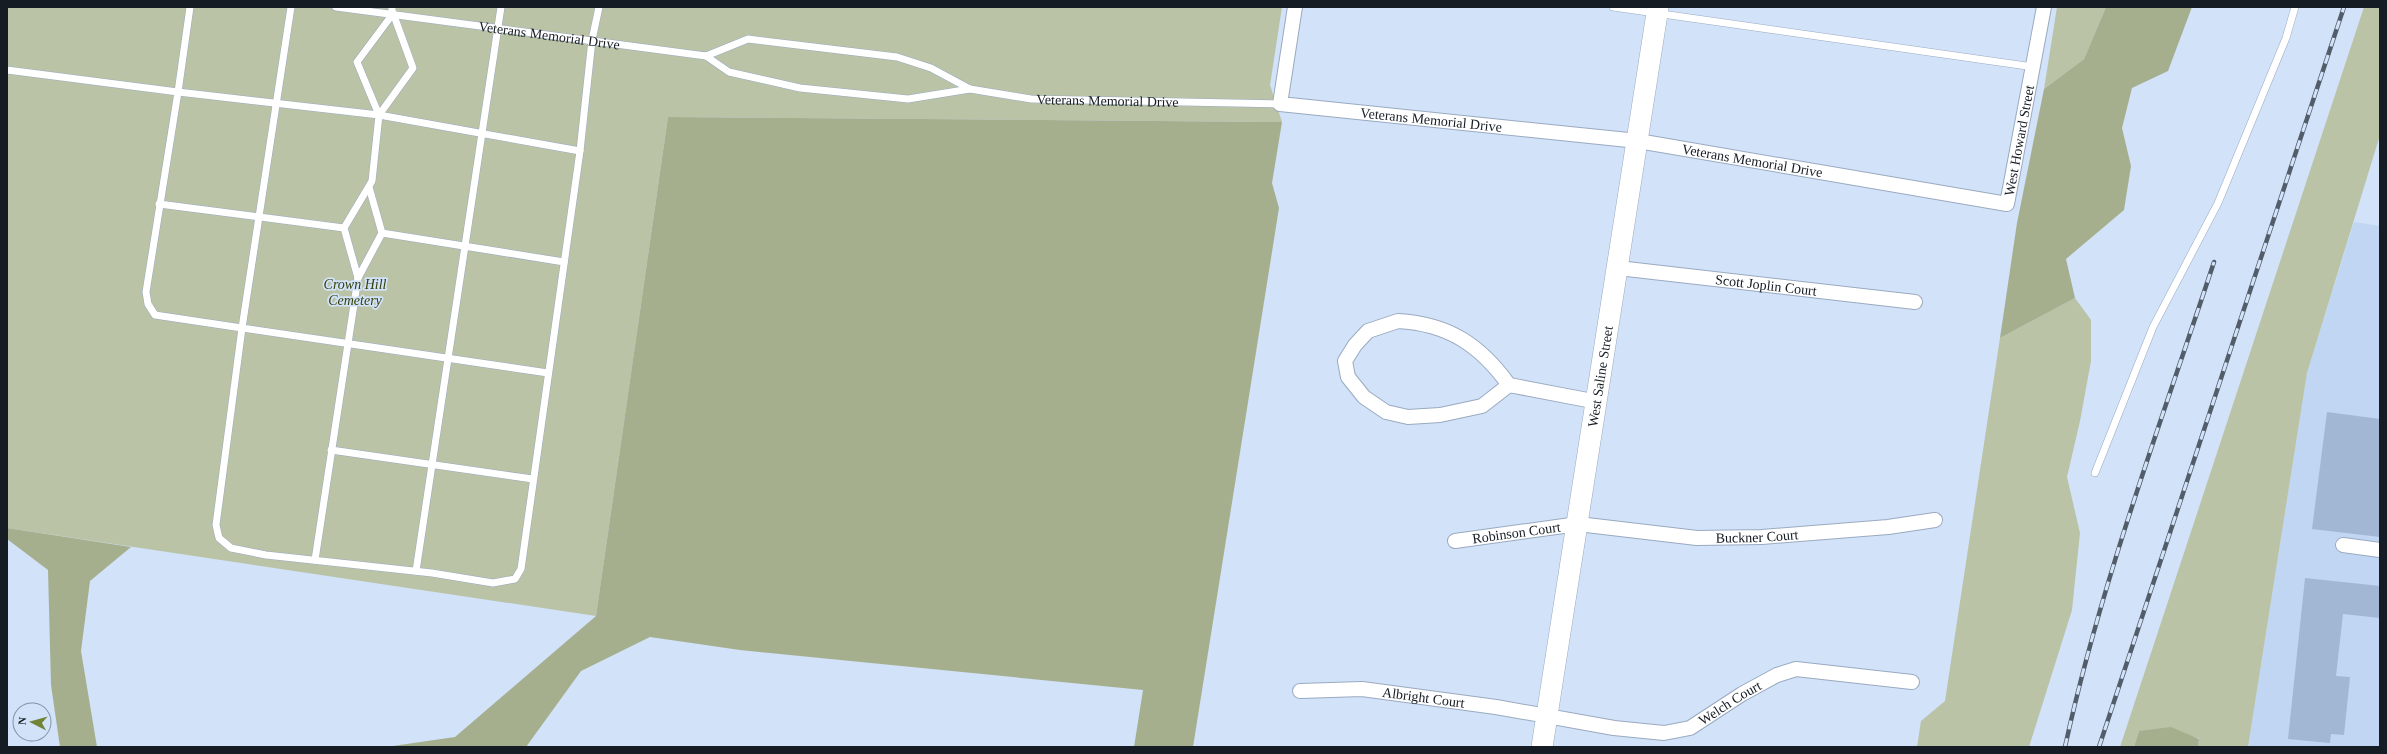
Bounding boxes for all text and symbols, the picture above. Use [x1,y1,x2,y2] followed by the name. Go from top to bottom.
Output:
[478,18,621,52] street label: Veterans Memorial Drive
[2001,84,2037,197] street label: West Howard Street
[1036,92,1179,109] street label: Veterans Memorial Drive
[1359,105,1503,134] street label: Veterans Memorial Drive
[1681,141,1824,180] street label: Veterans Memorial Drive
[1715,272,1818,298] street label: Scott Joplin Court
[324,277,387,308] park label: Crown Hill Cemetery
[1585,325,1615,428] street label: West Saline Street
[1471,519,1562,546] street label: Robinson Court
[1715,527,1799,545] street label: Buckner Court
[1696,678,1764,728] street label: Welch Court
[1381,684,1466,710] street label: Albright Court
[12,702,52,742] north arrow
[16,716,28,726] text: N

